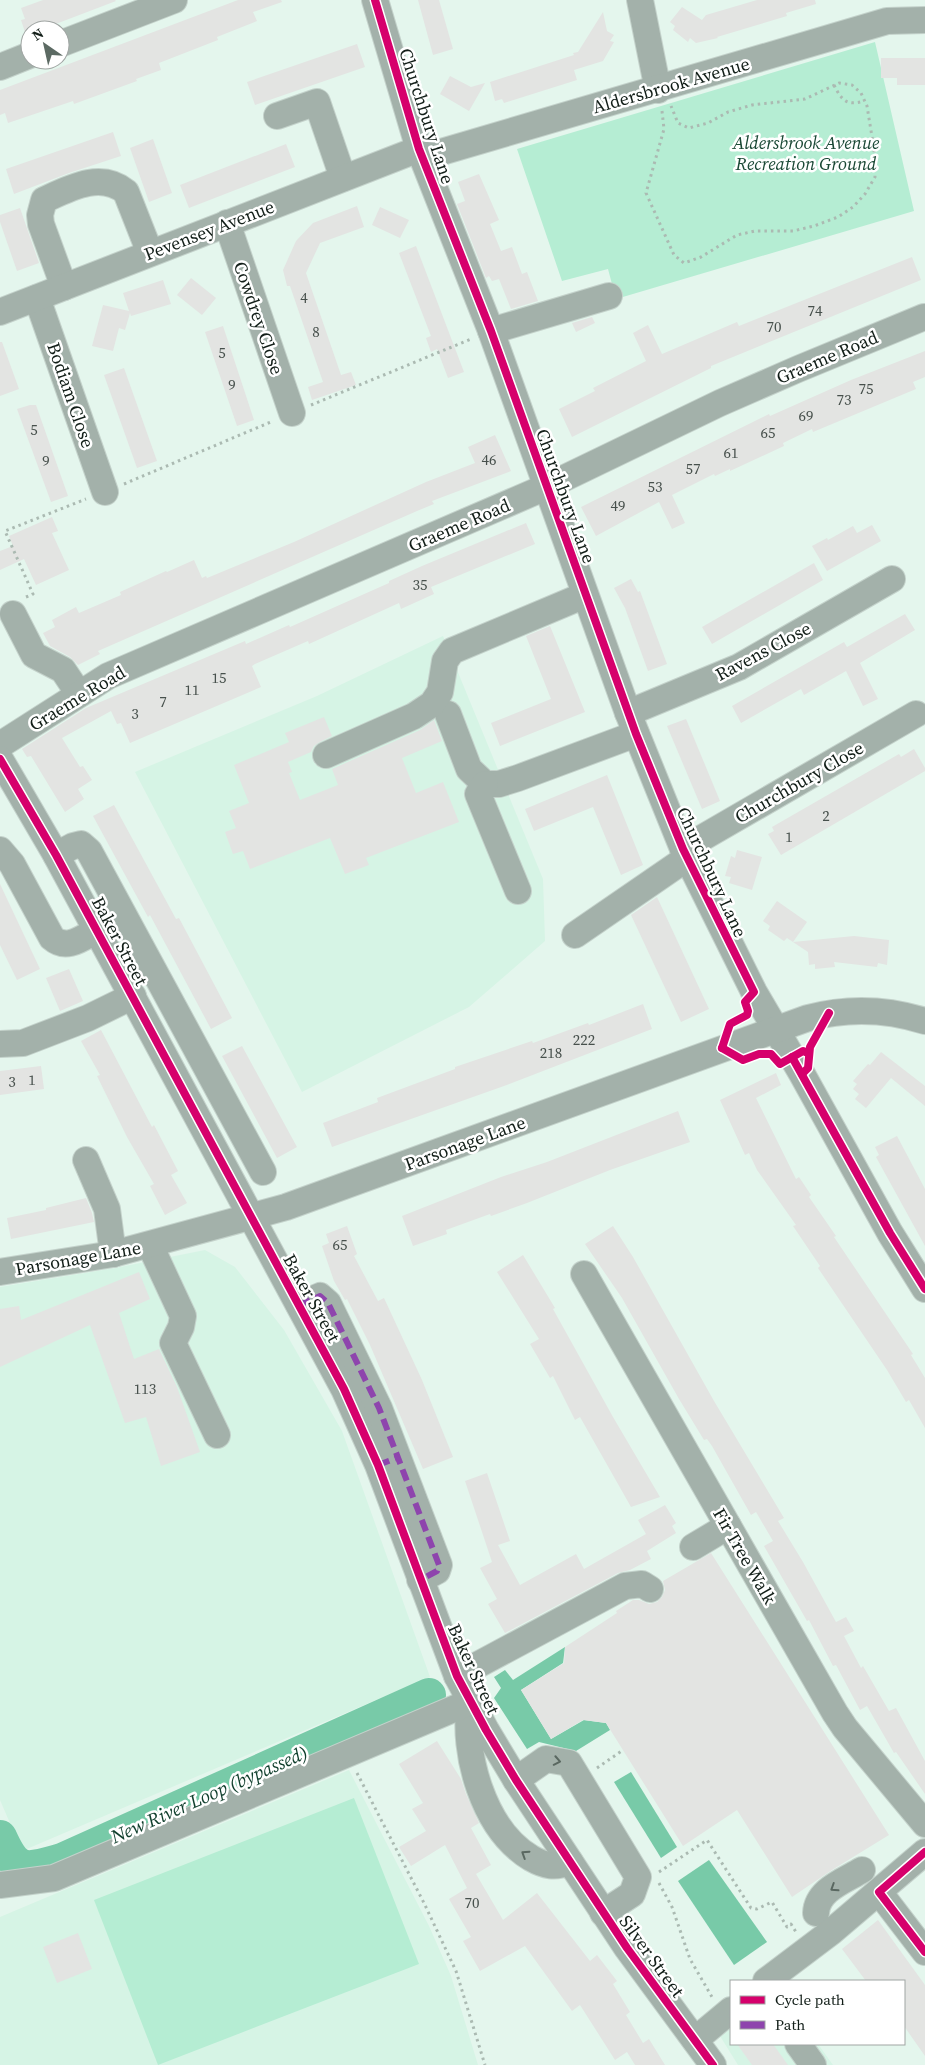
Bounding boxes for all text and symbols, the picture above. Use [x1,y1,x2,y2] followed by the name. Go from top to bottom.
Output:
[20,20,70,70] north arrow
[28,23,48,45] text: N
[393,45,461,187] street label: Churchbury Lane
[590,51,752,119] street label: Aldersbrook Avenue
[732,130,880,176] park label: Aldersbrook Avenue Recreation Ground
[140,194,278,266] street label: Pevensey Avenue
[228,258,290,378] street label: Cowdrey Close
[300,287,308,308] house number: 4
[807,300,823,321] house number: 74
[766,316,782,337] house number: 70
[312,321,320,342] house number: 8
[772,324,882,390] street label: Graeme Road
[41,339,101,451] street label: Bodiam Close
[218,342,226,363] house number: 5
[228,374,236,395] house number: 9
[858,378,874,399] house number: 75
[836,389,852,410] house number: 73
[798,405,814,426] house number: 69
[30,419,38,440] house number: 5
[760,422,776,443] house number: 65
[530,425,602,567] street label: Churchbury Lane
[723,442,739,463] house number: 61
[481,449,497,470] house number: 46
[42,450,50,471] house number: 9
[685,458,701,479] house number: 57
[647,476,663,497] house number: 53
[404,492,514,558] street label: Graeme Road
[610,495,626,516] house number: 49
[412,574,428,595] house number: 35
[711,615,815,687] street label: Ravens Close
[24,659,130,737] street label: Graeme Road
[211,667,227,688] house number: 15
[184,679,200,700] house number: 11
[159,691,167,712] house number: 7
[131,703,139,724] house number: 3
[730,735,868,829] street label: Churchbury Close
[671,803,753,941] street label: Churchbury Lane
[822,805,830,826] house number: 2
[785,826,793,847] house number: 1
[86,892,154,990] street label: Baker Street
[573,1029,595,1050] house number: 222
[540,1042,562,1063] house number: 218
[28,1069,36,1090] house number: 1
[8,1071,16,1092] house number: 3
[401,1110,529,1176] street label: Parsonage Lane
[332,1234,348,1255] house number: 65
[13,1235,143,1281] street label: Parsonage Lane
[277,1249,347,1347] street label: Baker Street
[134,1378,156,1399] house number: 113
[707,1503,783,1609] street label: Fir Tree Walk
[442,1620,506,1719] street label: Baker Street
[105,1739,312,1850] water label: New River Loop (bypassed)
[553,1755,562,1766] one-way arrow
[522,1851,531,1861] one-way arrow
[830,1881,839,1891] one-way arrow
[464,1892,480,1913] house number: 70
[614,1910,690,2002] street label: Silver Street
[730,1980,905,2045] legend
[775,1989,845,2010] text: Cycle path
[775,2014,805,2035] text: Path

